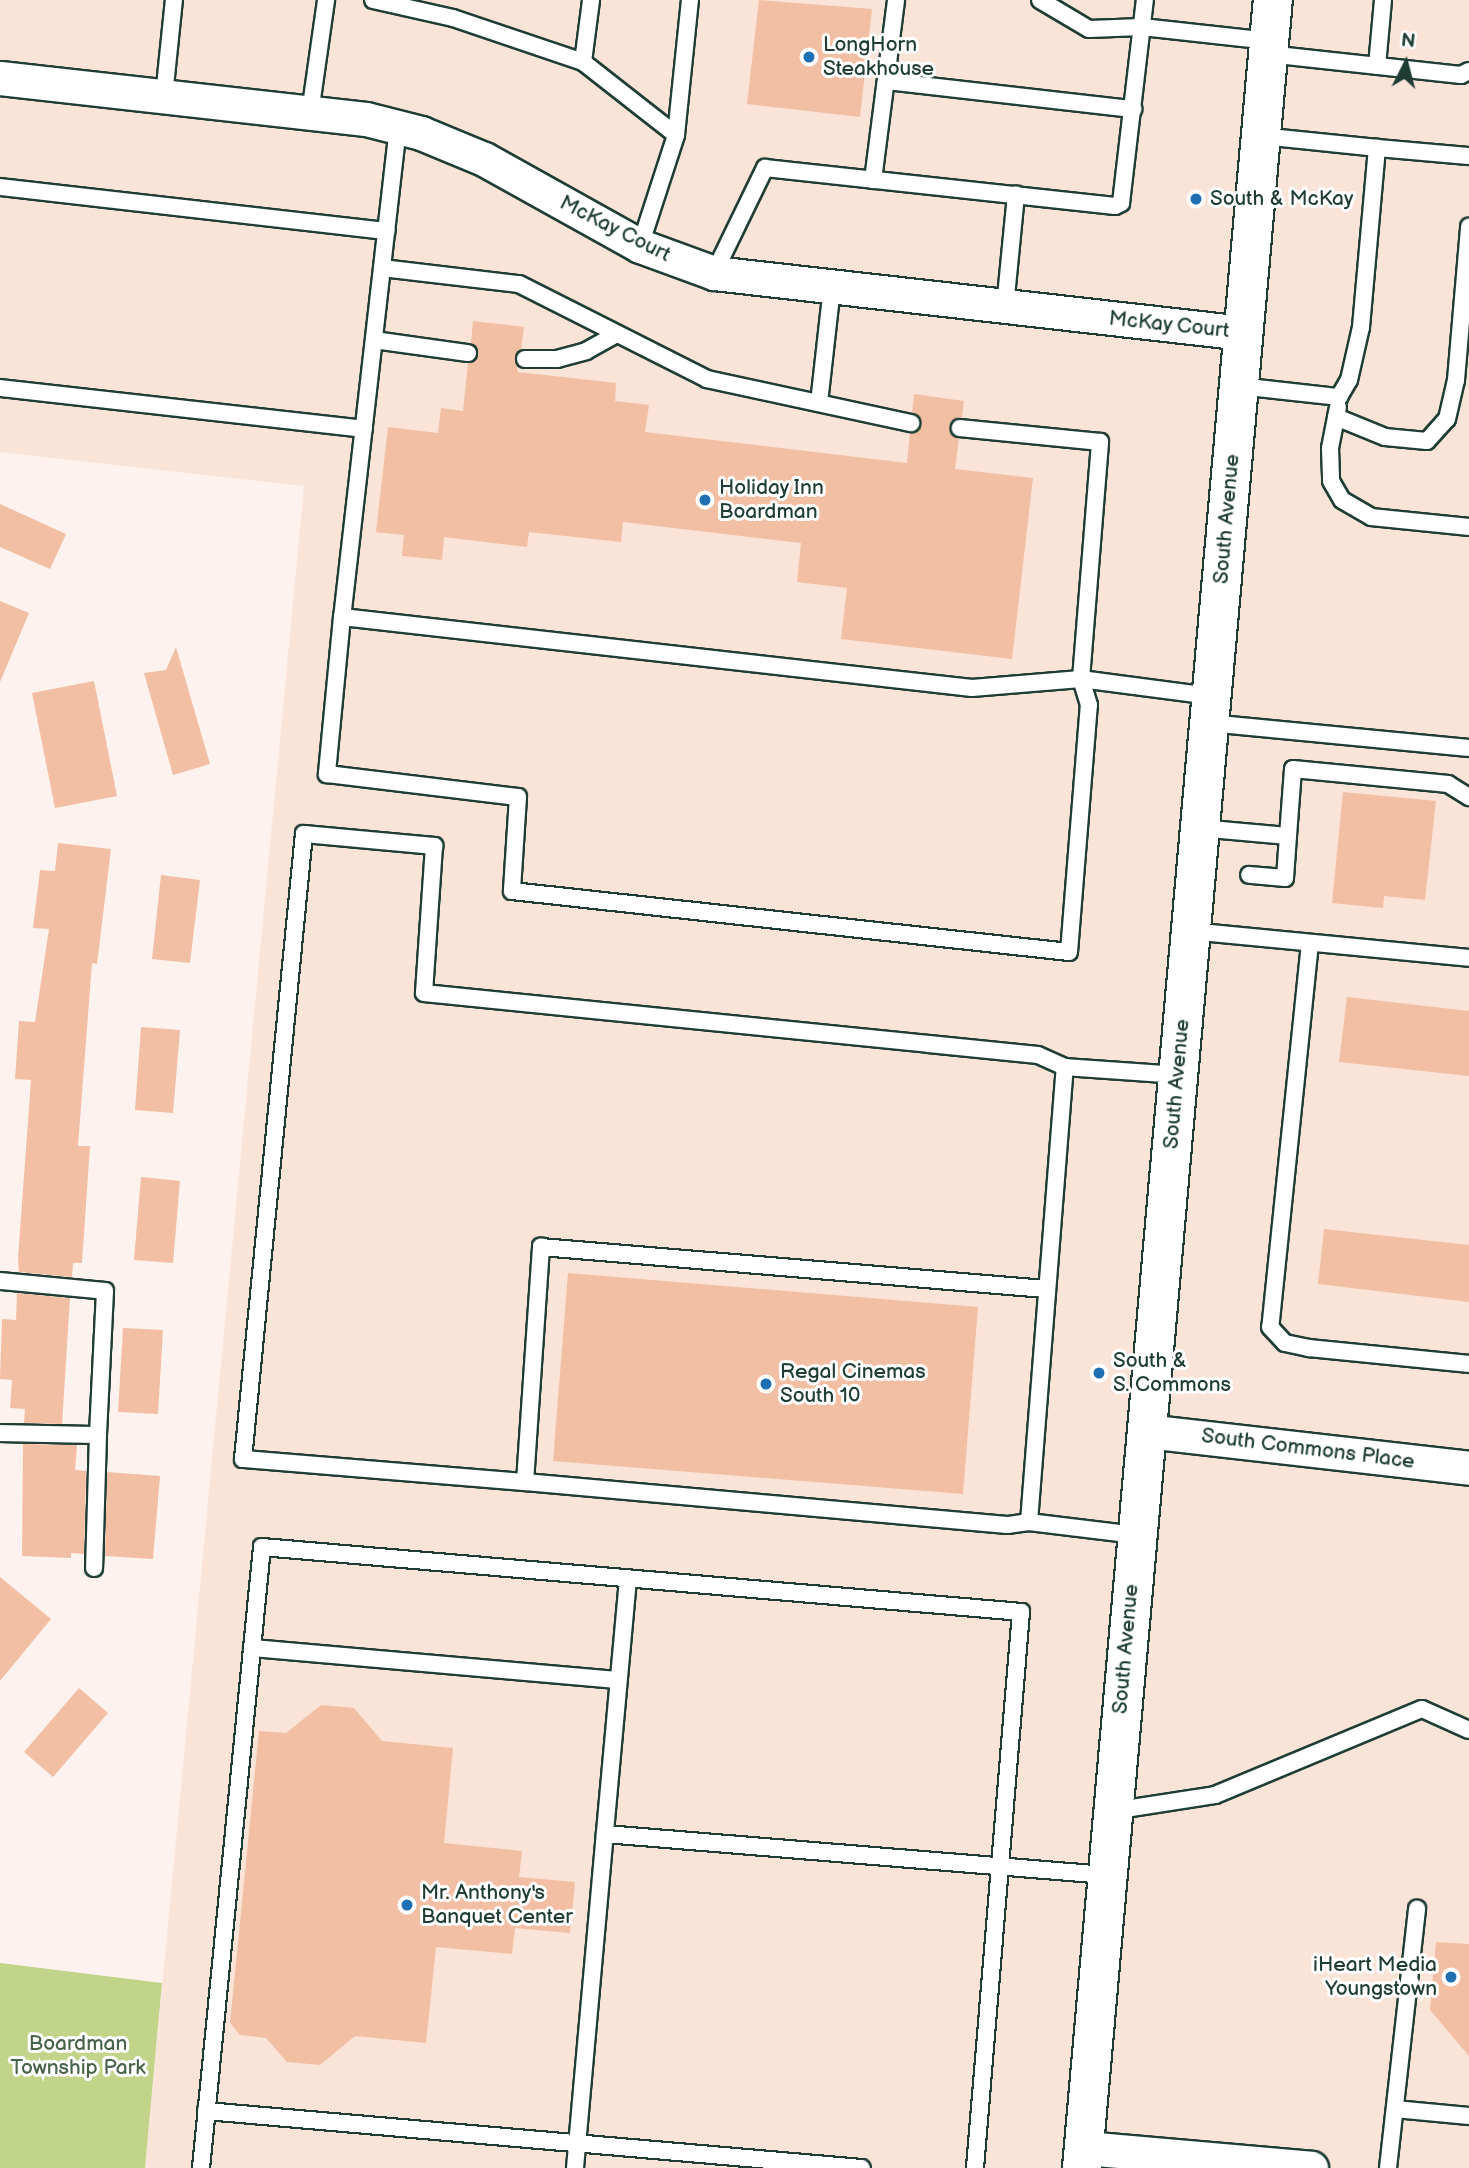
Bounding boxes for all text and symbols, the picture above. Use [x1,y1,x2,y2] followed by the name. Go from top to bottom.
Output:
[1371,28,1441,98] north arrow
[1400,29,1417,54] text: N
[823,32,934,82] place label: LongHorn Steakhouse
[801,49,817,65] marker: LongHorn Steakhouse
[1210,186,1353,212] place label: South & McKay
[555,190,675,268] street label: McKay Court
[1188,191,1204,207] marker: South & McKay
[1107,306,1231,344] street label: McKay Court
[1209,453,1245,585] street label: South Avenue
[719,475,825,525] place label: Holiday Inn Boardman
[697,492,713,508] marker: Holiday Inn Boardman
[1159,1018,1195,1150] street label: South Avenue
[1113,1348,1231,1398] place label: South & S. Commons
[780,1359,926,1409] place label: Regal Cinemas South 10
[1091,1365,1107,1381] marker: South & S. Commons
[758,1376,774,1392] marker: Regal Cinemas South 10
[1200,1423,1416,1475] street label: South Commons Place
[1108,1583,1144,1715] street label: South Avenue
[421,1880,573,1930] place label: Mr. Anthony's Banquet Center
[399,1897,415,1913] marker: Mr. Anthony's Banquet Center
[1313,1952,1437,2002] place label: iHeart Media Youngstown
[1443,1969,1459,1985] marker: iHeart Media Youngstown
[10,2031,146,2081] park label: Boardman Township Park

